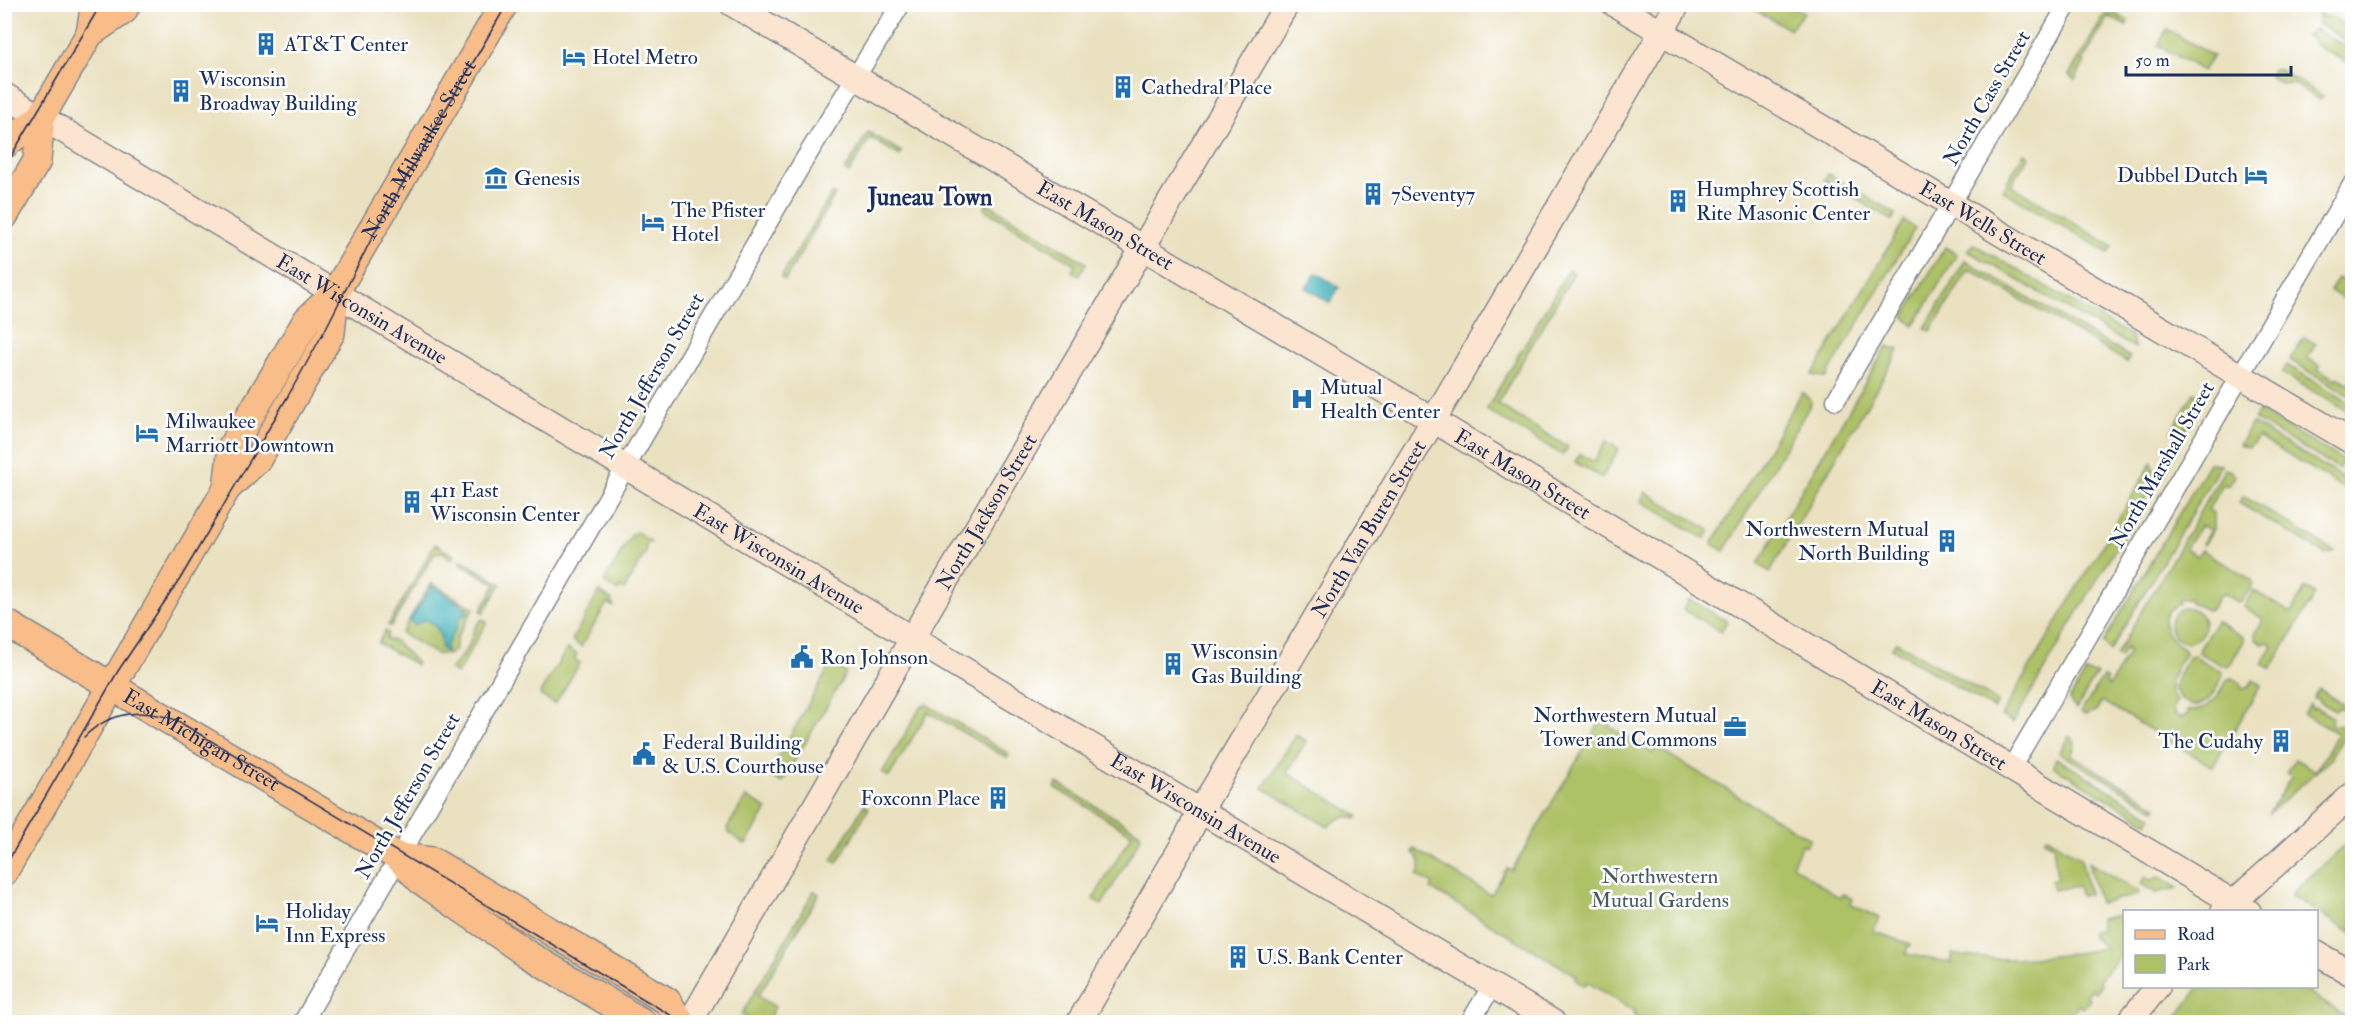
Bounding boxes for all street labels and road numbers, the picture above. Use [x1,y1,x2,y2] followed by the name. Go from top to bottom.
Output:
[1937,25,2037,171] street label: North Cass Street
[356,54,482,245] street label: North Milwaukee Street
[1032,174,1179,276] street label: East Mason Street
[1914,175,2052,271] street label: East Wells Street
[271,248,452,371] street label: East Wisconsin Avenue
[594,288,711,464] street label: North Jefferson Street
[2103,377,2221,553] street label: North Marshall Street
[1450,423,1596,526] street label: East Mason Street
[930,429,1043,595] street label: North Jackson Street
[1305,435,1432,623] street label: North Van Buren Street
[688,497,869,620] street label: East Wisconsin Avenue
[1866,674,2012,777] street label: East Mason Street
[118,683,285,797] street label: East Michigan Street
[350,708,467,884] street label: North Jefferson Street
[1105,747,1286,870] street label: East Wisconsin Avenue

